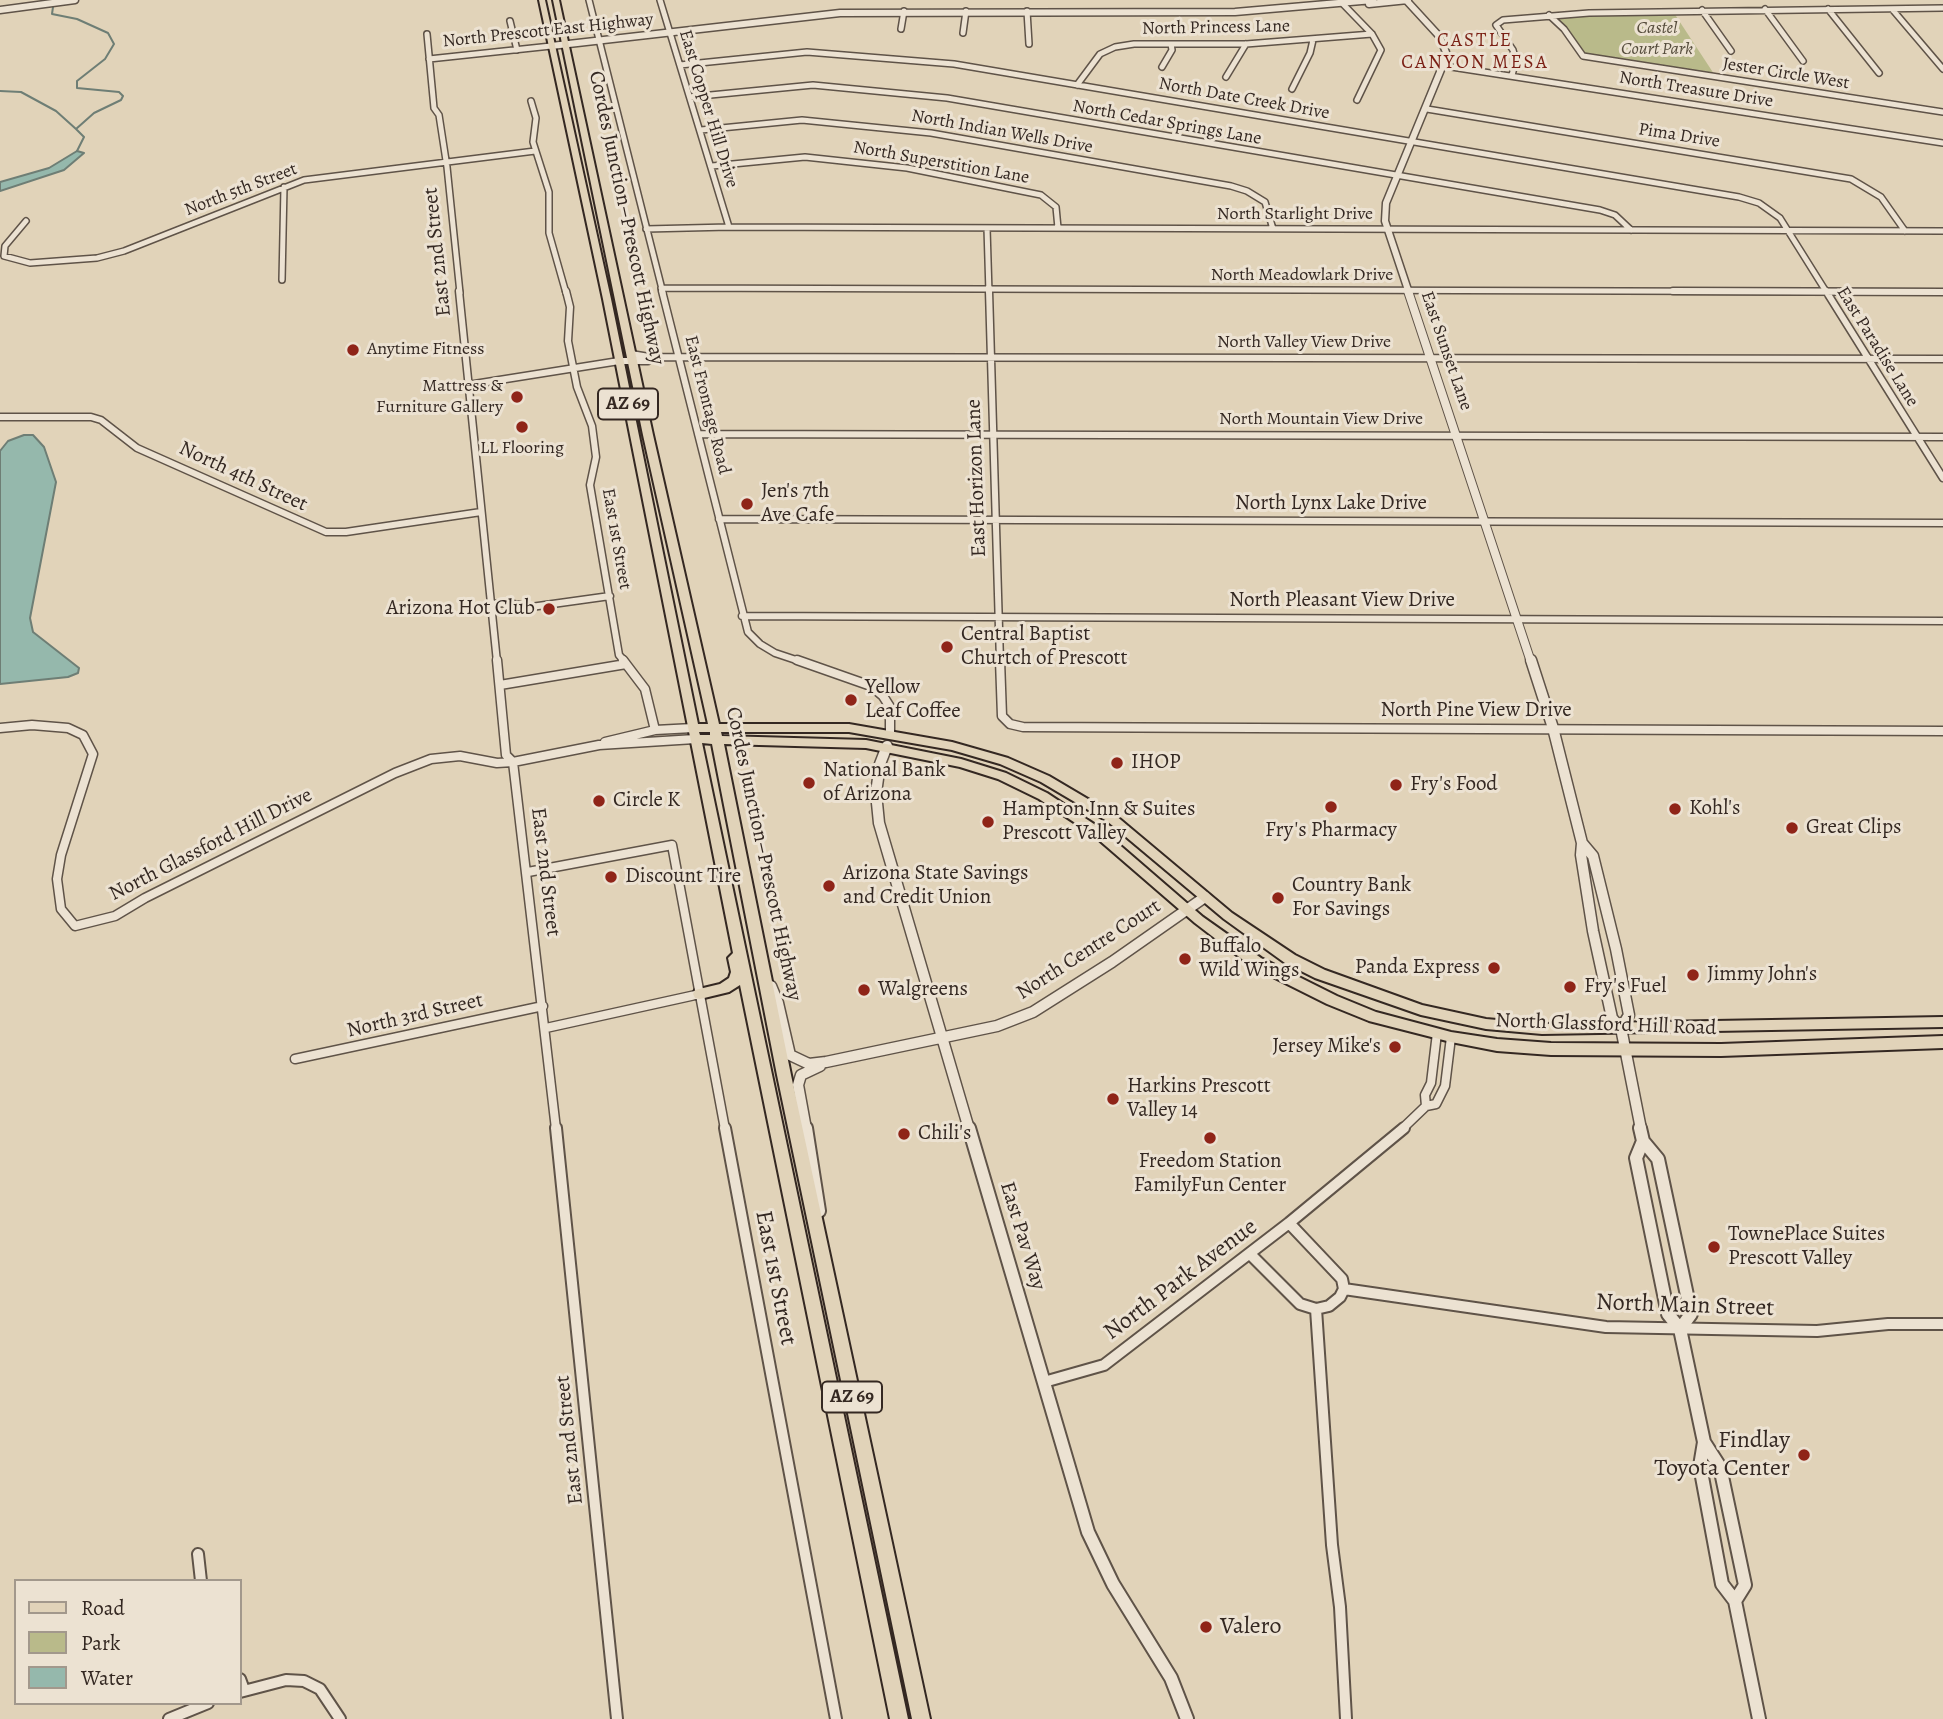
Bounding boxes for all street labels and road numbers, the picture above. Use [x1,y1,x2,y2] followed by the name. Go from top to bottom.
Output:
[442,9,654,53] street label: North Prescott East Highway
[1142,16,1290,40] street label: North Princess Lane
[674,27,742,191] street label: East Copper Hill Drive
[1721,53,1851,95] street label: Jester Circle West
[1617,67,1775,113] street label: North Treasure Drive
[583,69,669,367] street label: Cordes Junction–Prescott Highway
[1157,73,1331,125] street label: North Date Creek Drive
[1071,96,1263,150] street label: North Cedar Springs Lane
[910,105,1094,159] street label: North Indian Wells Drive
[1637,119,1721,153] street label: Pima Drive
[851,137,1031,189] street label: North Superstition Lane
[182,159,300,221] street label: North 5th Street
[419,186,457,318] street label: East 2nd Street
[1217,204,1373,226] street label: North Starlight Drive
[1211,265,1393,287] street label: North Meadowlark Drive
[1831,283,1923,411] street label: East Paradise Lane
[1415,288,1477,414] street label: East Sunset Lane
[1217,332,1391,354] street label: North Valley View Drive
[679,333,735,477] street label: East Frontage Road
[598,388,658,420] road number: AZ 69
[962,398,992,558] street label: East Horizon Lane
[1219,409,1423,431] street label: North Mountain View Drive
[175,436,311,518] street label: North 4th Street
[596,487,636,591] street label: East 1st Street
[1235,491,1427,517] street label: North Lynx Lake Drive
[1229,588,1455,614] street label: North Pleasant View Drive
[1380,698,1572,724] street label: North Pine View Drive
[720,705,806,1003] street label: Cordes Junction–Prescott Highway
[105,783,317,907] street label: North Glassford Hill Drive
[525,806,565,938] street label: East 2nd Street
[1012,894,1166,1006] street label: North Centre Court
[344,988,486,1044] street label: North 3rd Street
[1495,1009,1717,1041] street label: North Glassford Hill Road
[994,1179,1050,1293] street label: East Pav Way
[748,1208,802,1348] street label: East 1st Street
[1099,1213,1263,1347] street label: North Park Avenue
[1595,1288,1775,1324] street label: North Main Street
[551,1374,589,1506] street label: East 2nd Street
[822,1382,882,1413] road number: AZ 69

